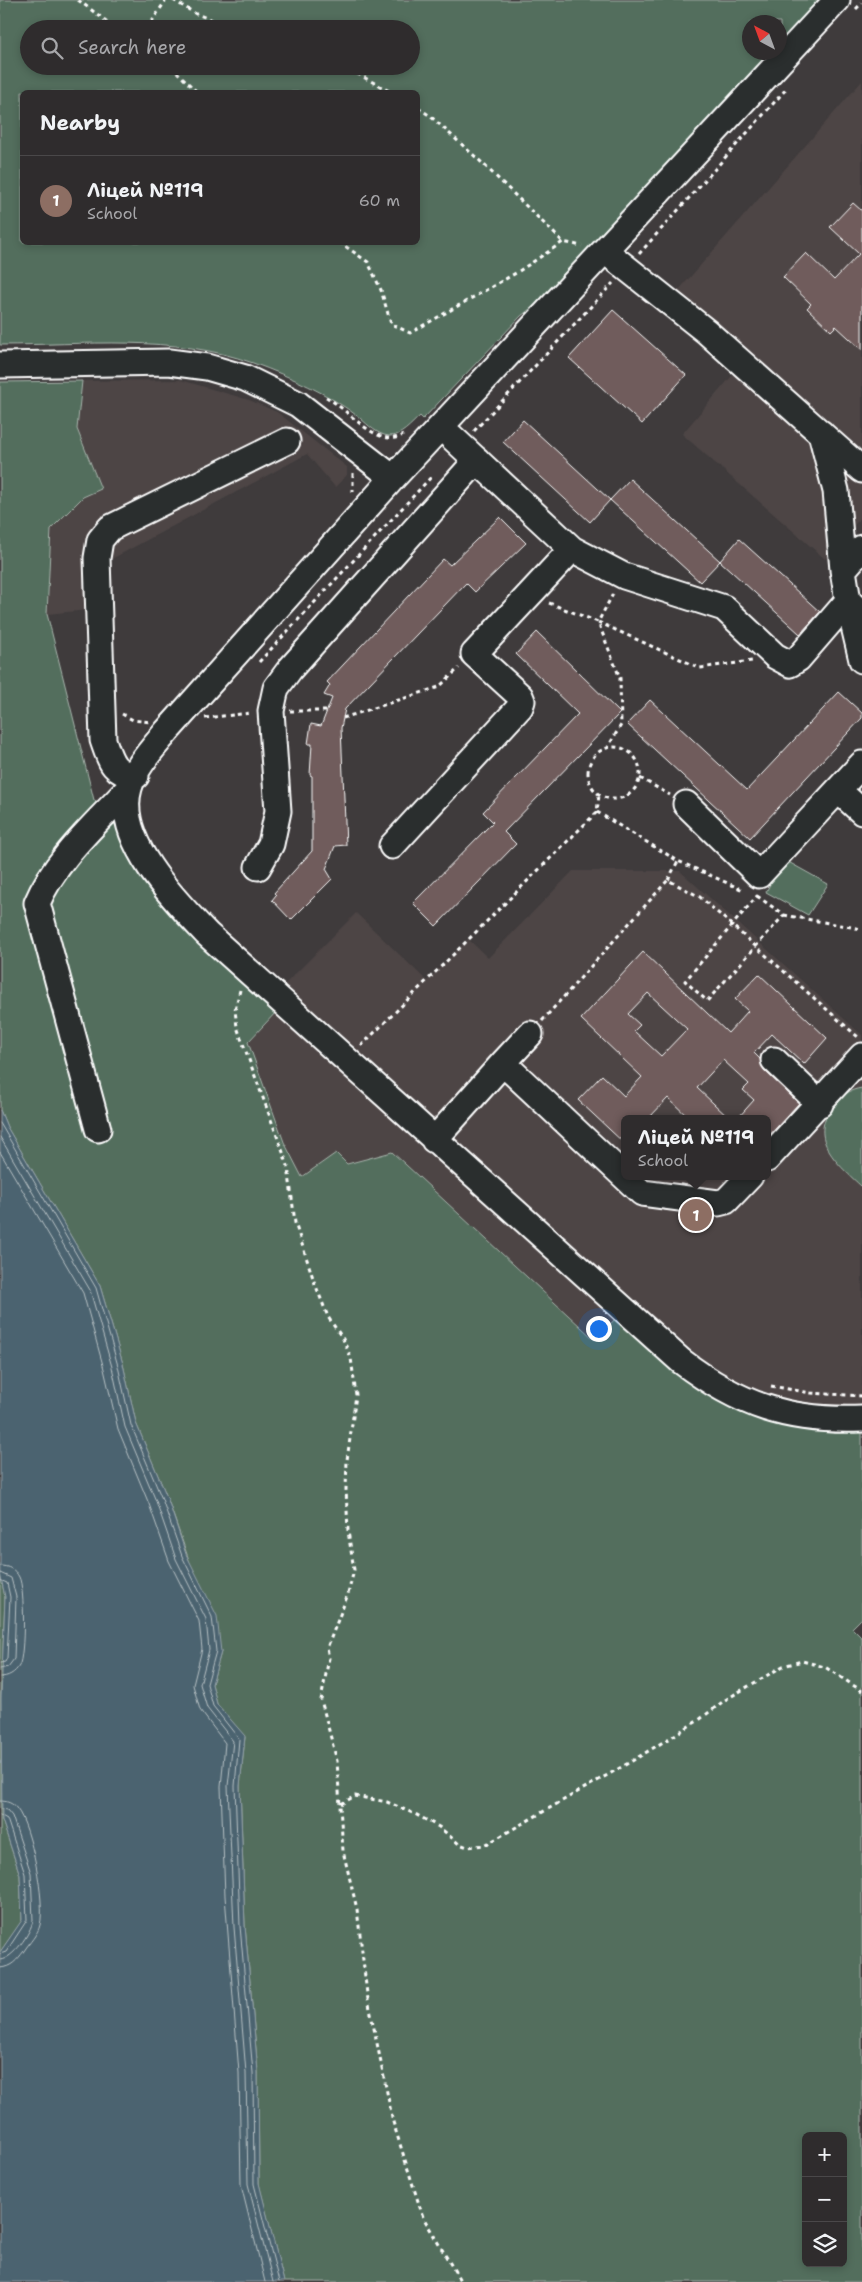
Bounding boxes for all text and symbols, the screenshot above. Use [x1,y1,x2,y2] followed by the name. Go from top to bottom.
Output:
[742,15,787,60] north arrow
[20,20,420,75] search box
[38,34,66,62] icon: search
[78,35,187,60] text: Search here
[40,109,120,137] text: Nearby
[87,178,203,203] text: Ліцей №119
[52,190,60,211] text: 1
[359,190,400,211] text: 60 m
[87,203,137,224] text: School
[621,1115,771,1180] popup
[638,1125,754,1150] text: Ліцей №119
[638,1150,688,1171] text: School
[680,1196,712,1234] pin: 1
[586,1316,612,1342] your location
[802,2132,847,2267] map controls
[802,2132,847,2177] button: +
[802,2177,847,2222] button: −
[802,2222,847,2267] button: layers

